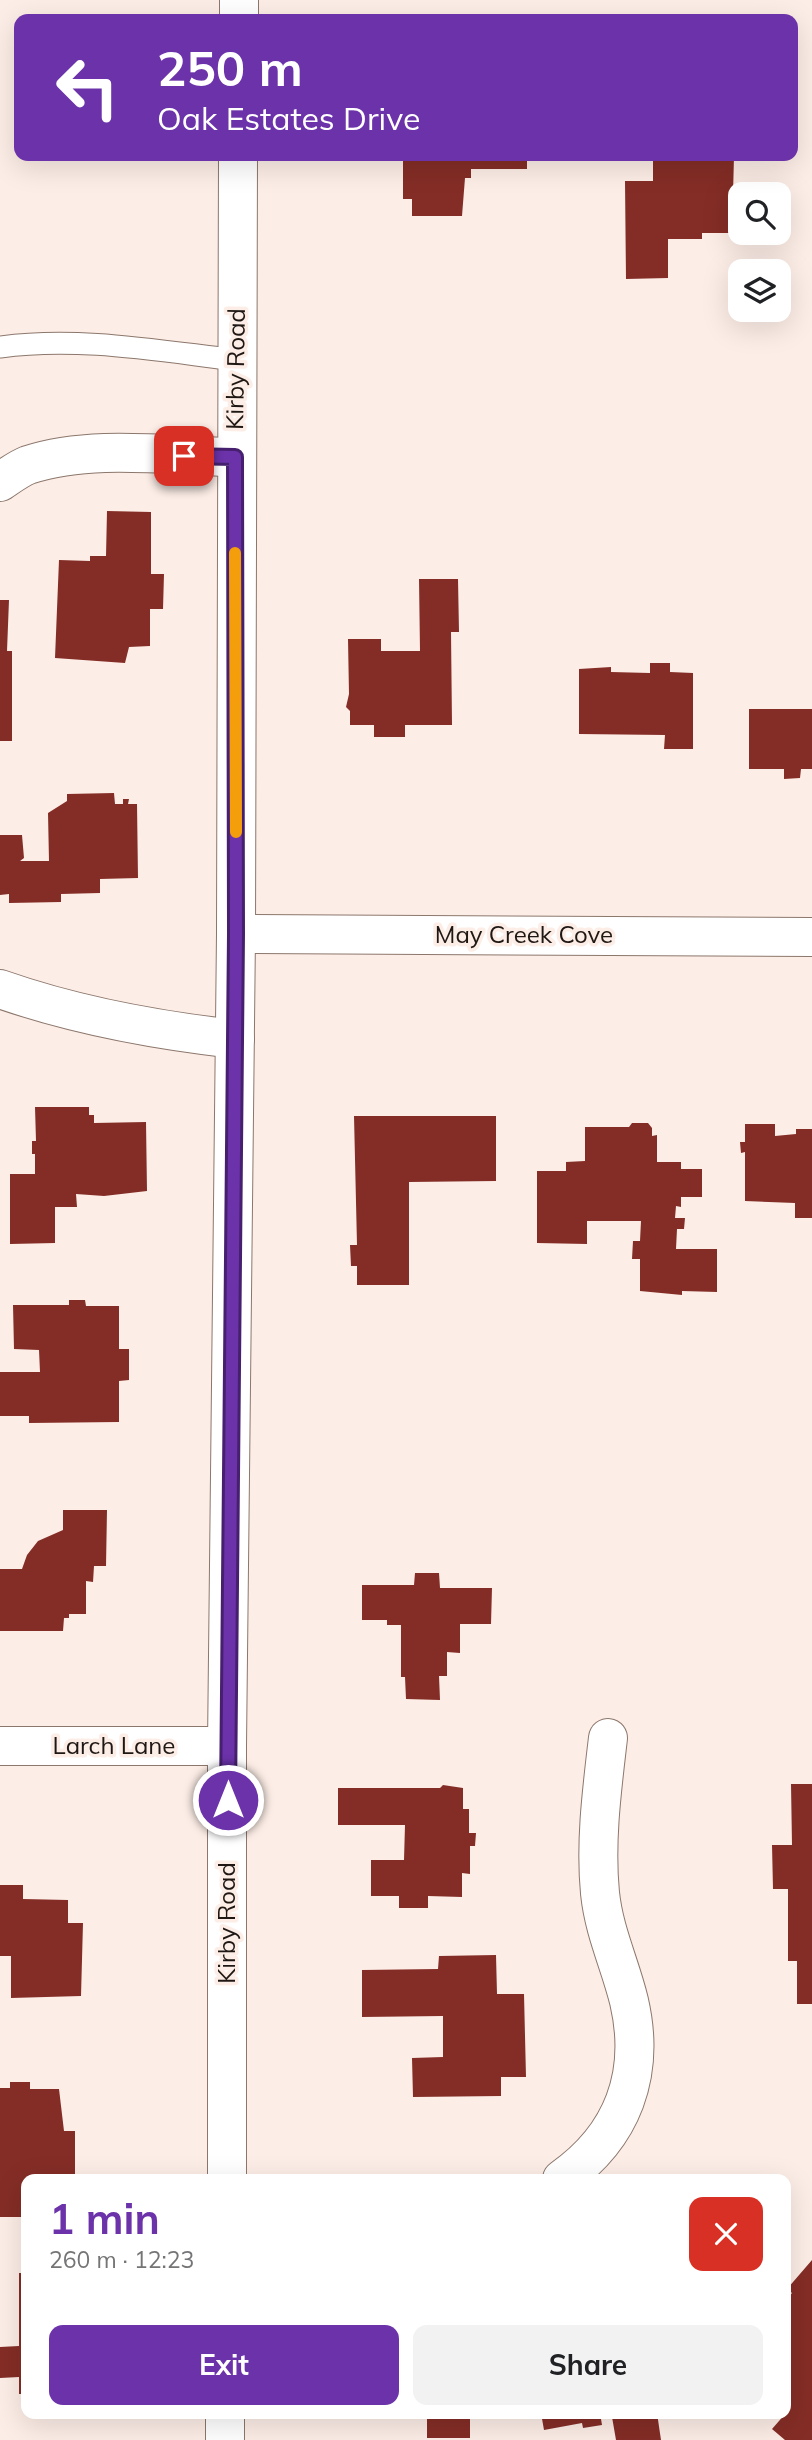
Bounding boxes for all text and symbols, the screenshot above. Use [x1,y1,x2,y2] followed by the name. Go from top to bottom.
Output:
[157,37,303,98] text: 250 m
[42,42,133,133] icon: left
[157,98,420,138] text: Oak Estates Drive
[728,182,791,322] map controls
[728,182,791,245] button: search
[728,259,791,322] button: layers
[219,308,251,430] street label: Kirby Road
[154,426,214,486] pin
[165,437,203,475] icon: arrive
[435,919,613,949] street label: May Creek Cove
[53,1730,175,1760] street label: Larch Lane
[191,1763,265,1837] position arrow
[211,1862,241,1984] street label: Kirby Road
[49,2192,160,2245] text: 1 min
[689,2197,763,2271] button: close
[49,2245,194,2274] text: 260 m · 12:23
[49,2325,399,2405] button: Exit
[413,2325,763,2405] button: Share

